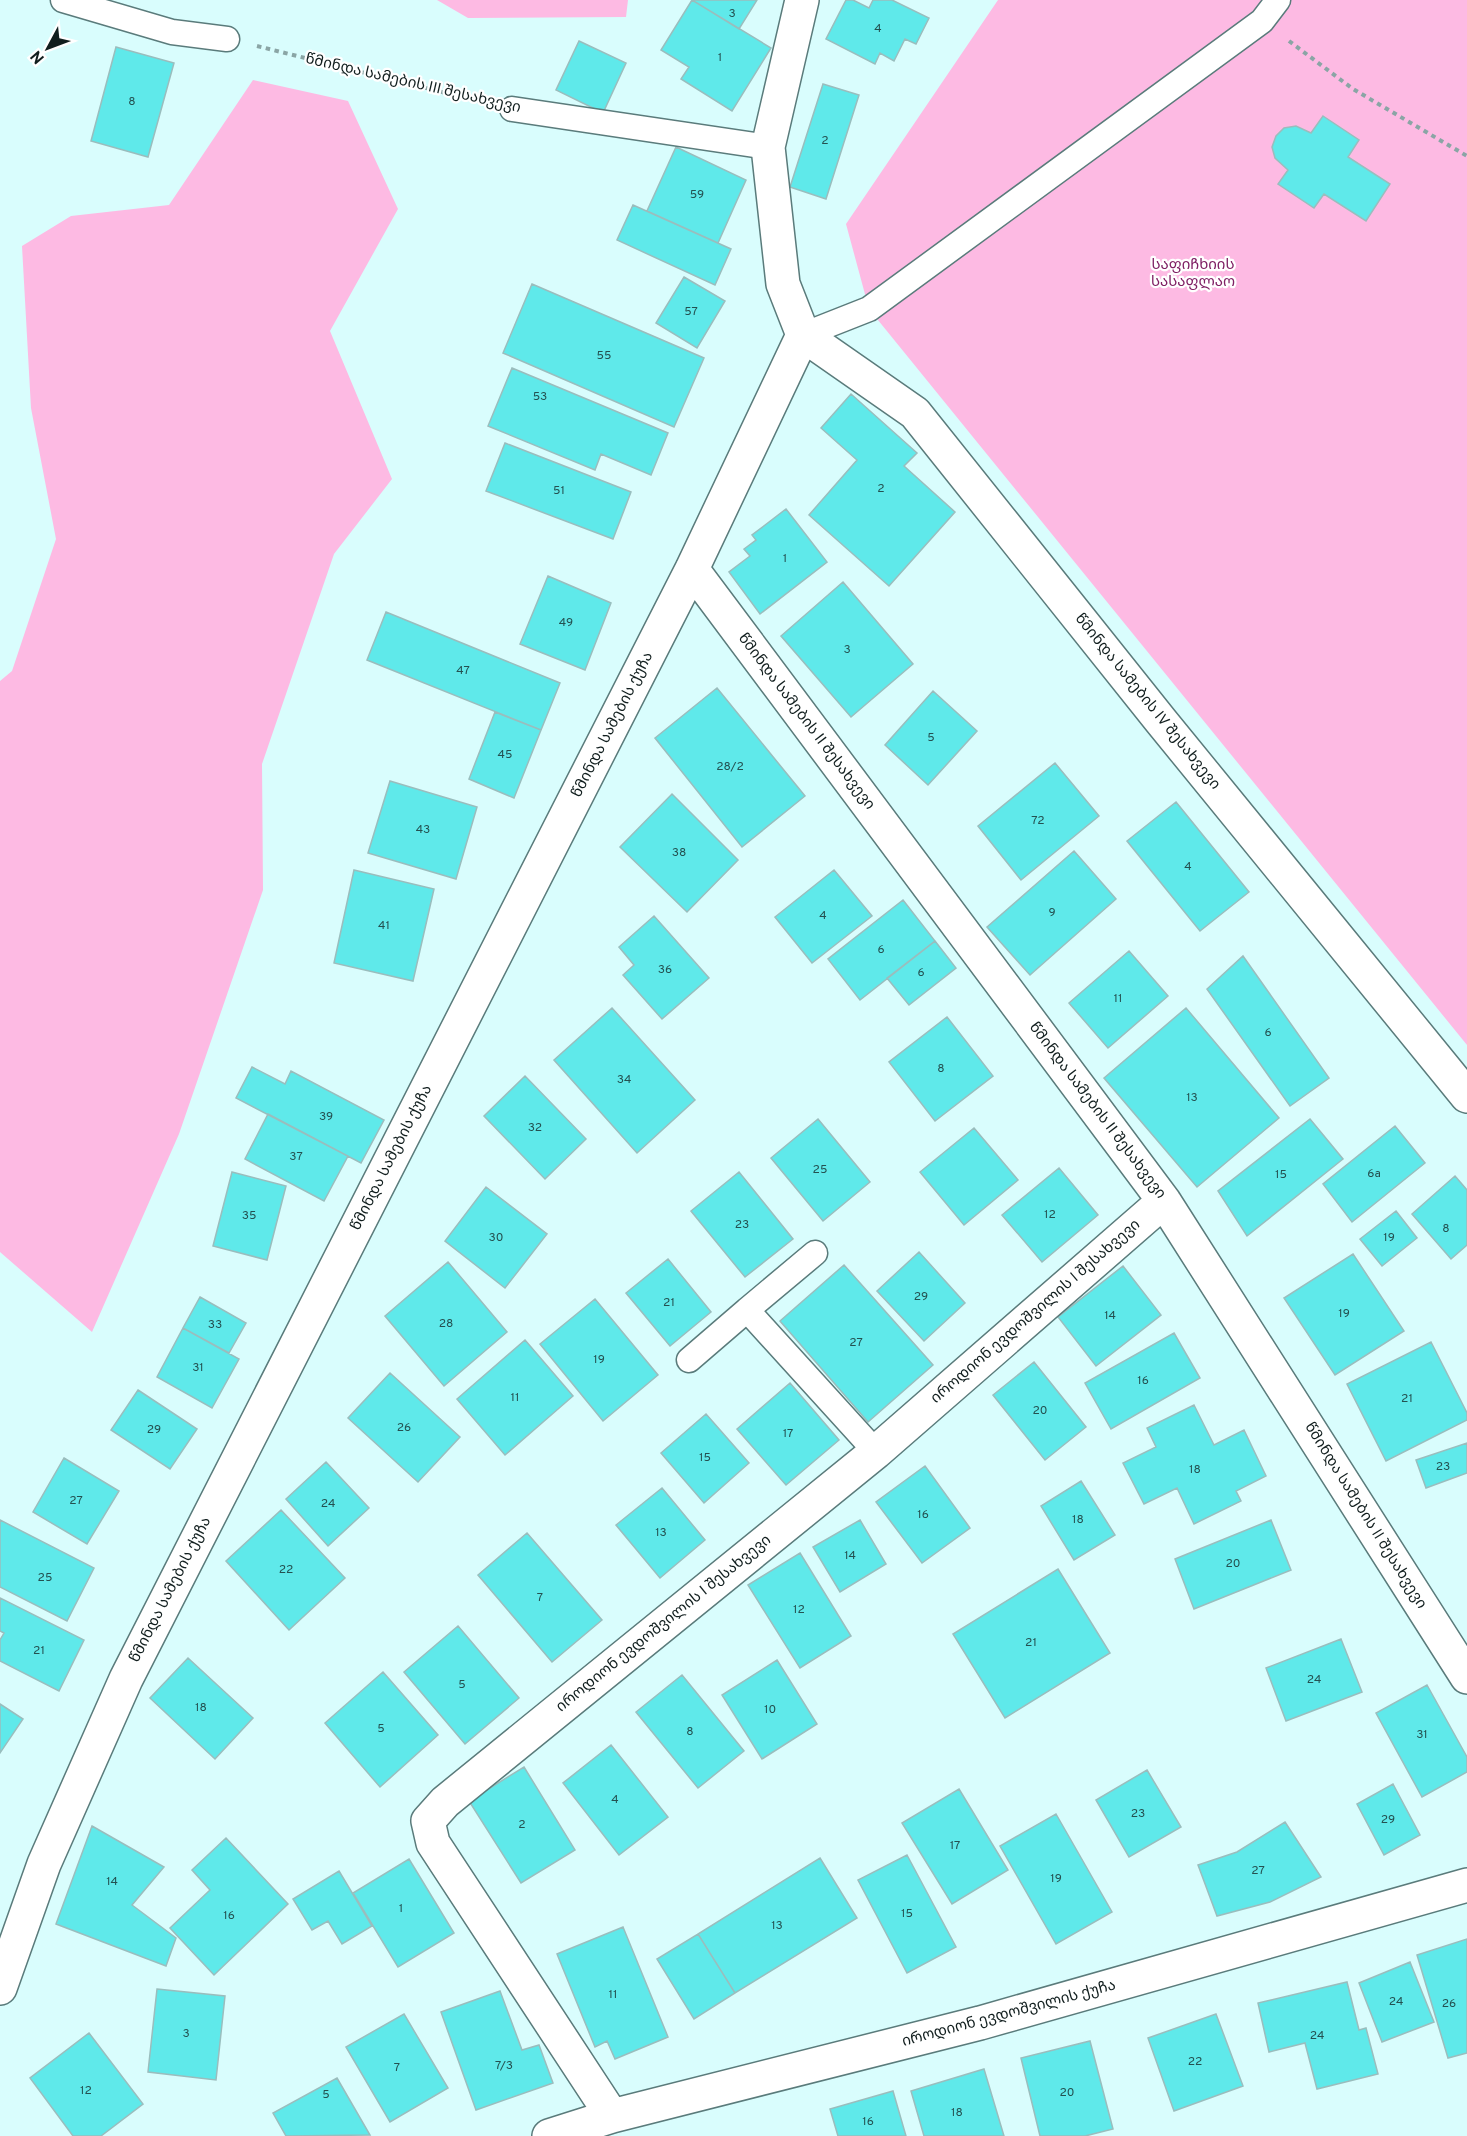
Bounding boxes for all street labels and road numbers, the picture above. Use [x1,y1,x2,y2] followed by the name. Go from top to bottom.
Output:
[303,50,523,118] street label: წმინდა სამების III შესახვევი
[1070,610,1224,794] street label: წმინდა სამების IV შესახვევი
[733,630,879,814] street label: წმინდა სამების II შესახვევი
[568,649,658,801] street label: წმინდა სამების ქუჩა
[1024,1019,1170,1203] street label: წმინდა სამების II შესახვევი
[347,1082,437,1234] street label: წმინდა სამების ქუჩა
[927,1216,1145,1408] street label: იროდიონ ევდოშვილის I შესახვევი
[1300,1419,1430,1613] street label: წმინდა სამების II შესახვევი
[126,1514,216,1666] street label: წმინდა სამების ქუჩა
[553,1531,775,1717] street label: იროდიონ ევდოშვილის I შესახვევი
[900,1976,1118,2052] street label: იროდიონ ევდოშვილის ქუჩა

